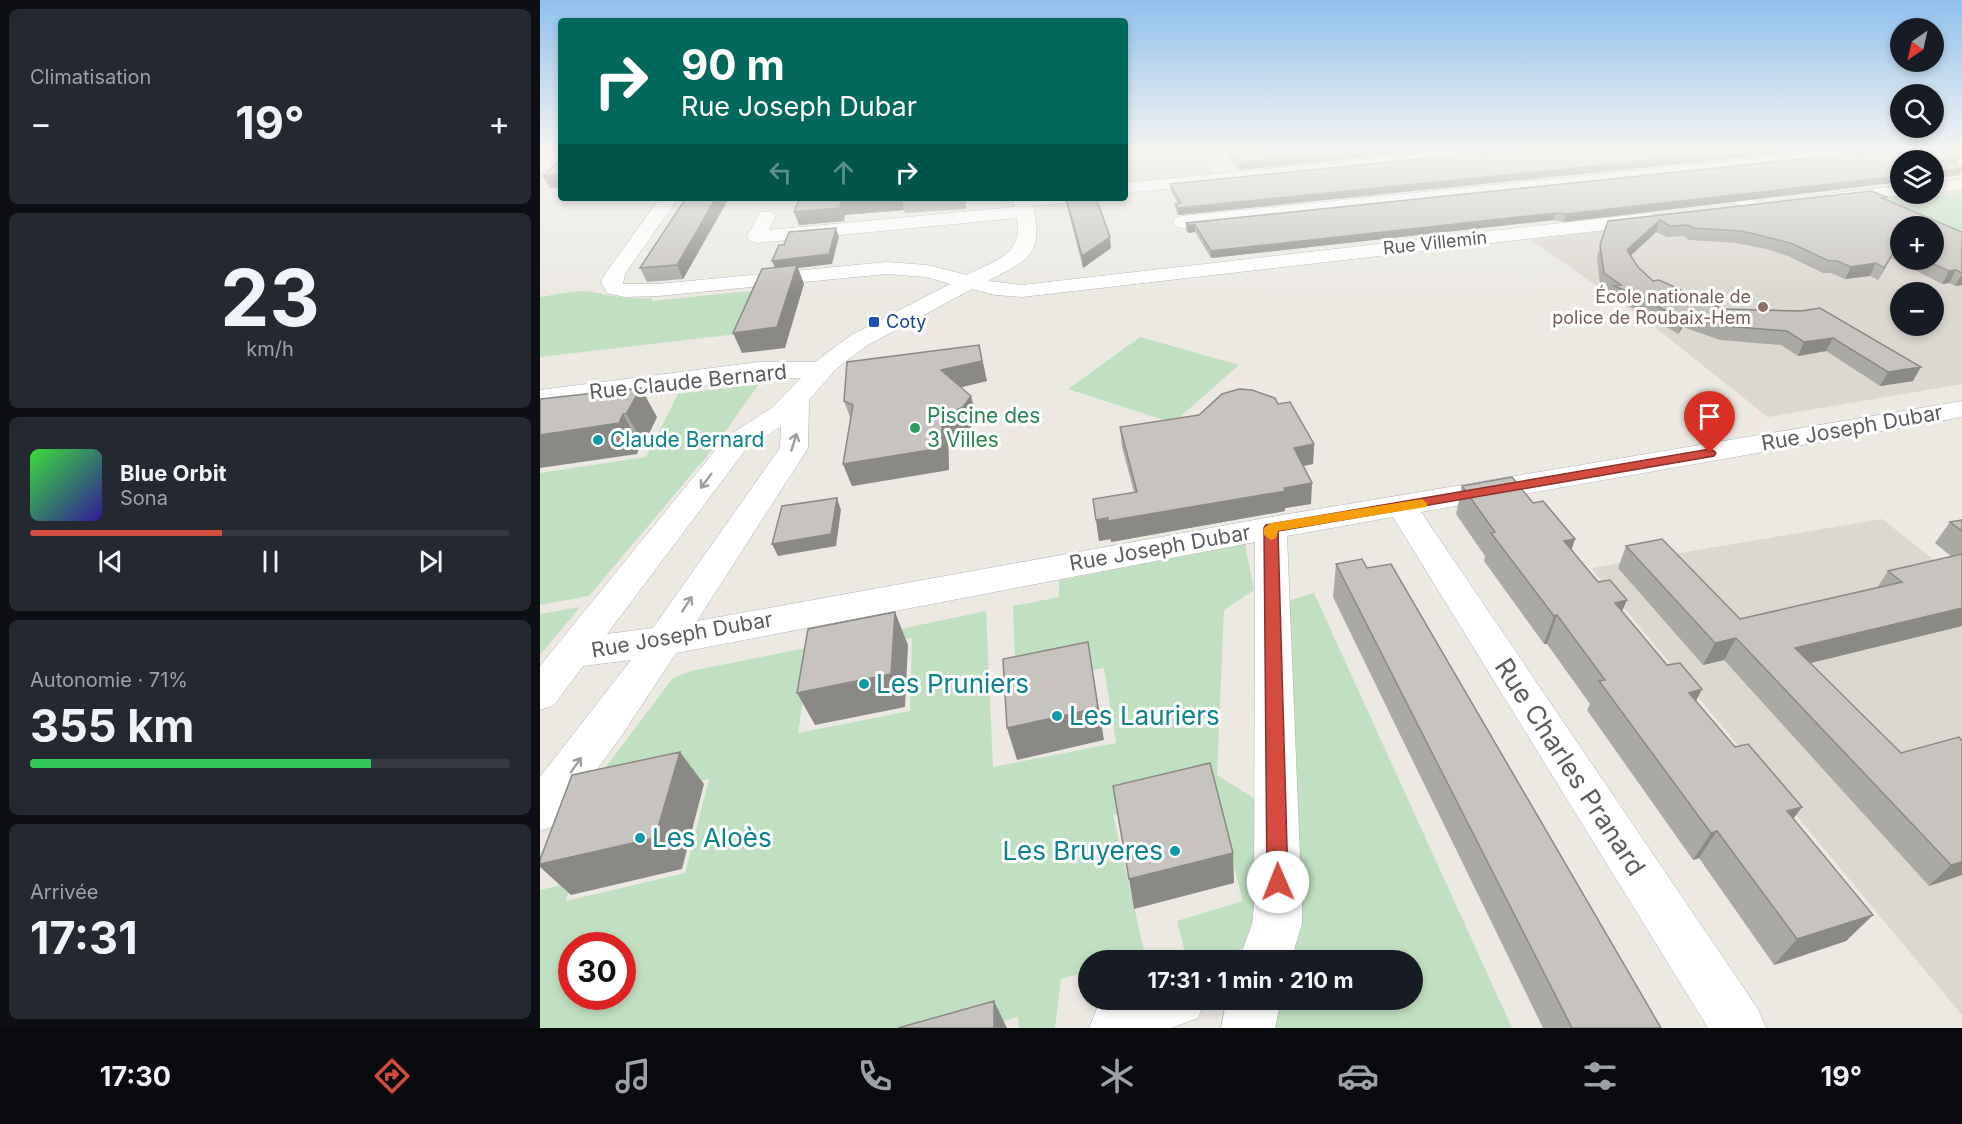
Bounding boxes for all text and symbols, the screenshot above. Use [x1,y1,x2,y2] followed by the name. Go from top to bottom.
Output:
[1890,18,1944,72] north arrow
[1890,18,1944,336] map controls
[681,39,785,90] text: 90 m
[582,42,660,120] icon: right
[30,65,151,89] text: Climatisation
[1890,84,1944,138] button: search
[681,90,917,123] text: Rue Joseph Dubar
[235,95,305,150] text: 19°
[30,103,52,143] text: −
[488,103,510,143] text: +
[1890,150,1944,204] button: layers
[764,156,797,189] icon: left
[827,156,860,189] icon: ahead
[890,156,923,189] icon: right
[1890,216,1944,270] button: +
[1382,227,1488,258] street label: Rue Villemin
[220,250,320,345] text: 23
[1890,282,1944,336] button: −
[1552,285,1751,328] place label: École nationale de police de Roubaix-Hem
[1756,300,1770,314] marker: École nationale de police de Roubaix-Hem
[886,311,926,332] place label: Coty
[867,315,881,329] marker: Coty
[246,337,294,361] text: km/h
[588,359,788,404] street label: Rue Claude Bernard
[1684,391,1735,453] pin
[1759,399,1945,456] street label: Rue Joseph Dubar
[1693,400,1726,433] icon: arrive
[927,403,1040,452] place label: Piscine des 3 Villes
[908,421,922,435] marker: Piscine des 3 Villes
[610,427,764,452] place label: Claude Bernard
[591,433,605,447] marker: Claude Bernard
[789,433,800,452] one-way arrow
[120,460,227,486] text: Blue Orbit
[700,472,713,488] one-way arrow
[120,486,168,510] text: Sona
[1067,519,1253,576] street label: Rue Joseph Dubar
[94,545,127,578] icon: previous
[254,545,287,578] icon: pause
[414,545,447,578] icon: next
[681,597,693,613] one-way arrow
[589,606,775,663] street label: Rue Joseph Dubar
[1489,652,1652,881] street label: Rue Charles Pranard
[30,668,188,692] text: Autonomie · 71%
[876,668,1029,699] place label: Les Pruniers
[857,677,871,691] marker: Les Pruniers
[30,698,194,753] text: 355 km
[1069,700,1220,731] place label: Les Lauriers
[1050,709,1064,723] marker: Les Lauriers
[570,757,582,773] one-way arrow
[652,822,772,853] place label: Les Aloès
[633,831,647,845] marker: Les Aloès
[1002,835,1163,866] place label: Les Bruyeres
[1168,844,1182,858] marker: Les Bruyeres
[1246,850,1310,914] position arrow
[30,880,99,904] text: Arrivée
[30,910,138,965] text: 17:31
[558,932,636,1010] speed limit sign: 30
[1147,967,1354,993] text: 17:31 · 1 min · 210 m
[371,1055,413,1097] icon: directions
[612,1055,654,1097] icon: music
[854,1055,896,1097] icon: phone
[1096,1055,1138,1097] icon: climate
[1337,1055,1379,1097] icon: car
[1579,1055,1621,1097] icon: filters
[100,1060,171,1093] text: 17:30
[1821,1060,1862,1093] text: 19°

